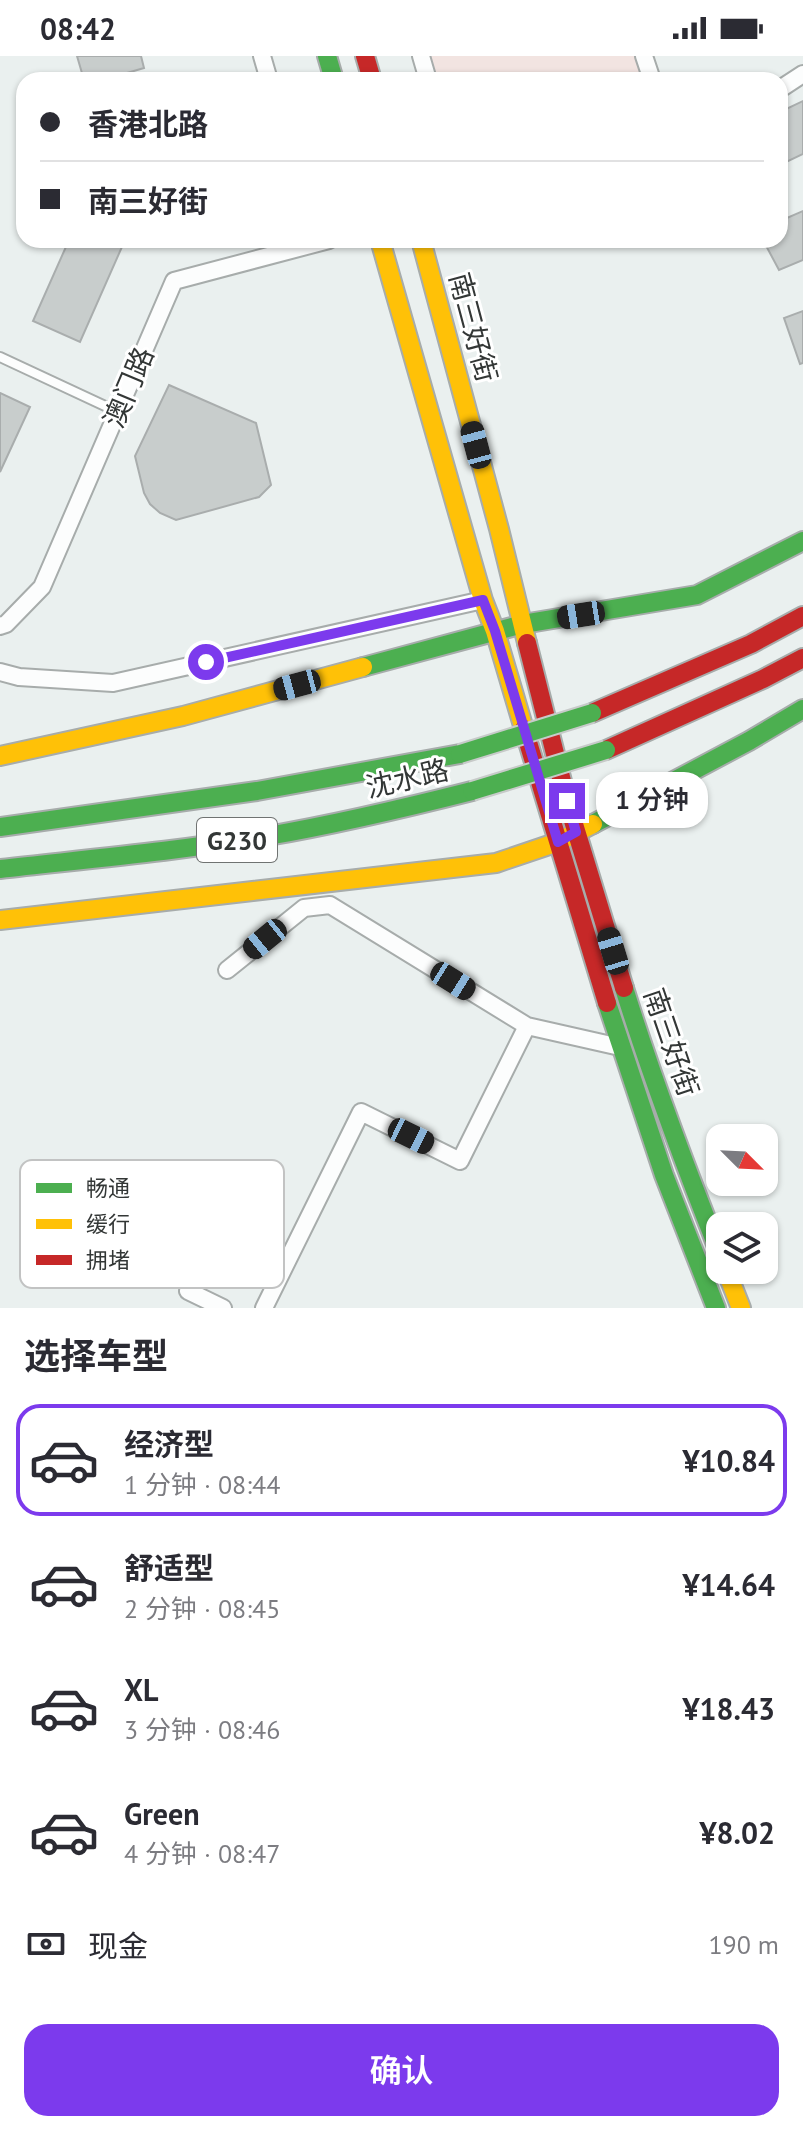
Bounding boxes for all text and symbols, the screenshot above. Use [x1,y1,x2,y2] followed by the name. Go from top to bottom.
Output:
[40,9,116,48] text: 08:42
[88,104,208,143] text: 香港北路
[88,181,208,220] text: 南三好街
[442,268,506,386] street label: 南三好街
[95,341,161,433] street label: 澳门路
[458,419,494,471] car
[555,599,607,631] car
[188,644,224,680] route start
[271,667,323,703] car
[362,751,452,805] street label: 沈水路
[595,773,707,829] callout: 1 分钟
[549,783,585,819] route end
[615,783,689,816] text: 1 分钟
[197,818,277,862] road number: G230
[239,915,291,963] car
[595,925,631,977] car
[426,958,480,1004] car
[636,983,708,1101] street label: 南三好街
[384,1115,438,1157] car
[706,1124,778,1196] north arrow
[706,1124,778,1284] map controls
[20,1160,284,1288] legend
[86,1174,130,1202] text: 畅通
[86,1210,130,1238] text: 缓行
[706,1212,778,1284] button: layers
[86,1246,130,1274] text: 拥堵
[24,1332,168,1379] text: 选择车型
[28,1424,100,1496] icon: car
[124,1424,214,1463] text: 经济型
[683,1441,775,1480] text: ¥10.84
[124,1468,280,1501] text: 1 分钟 · 08:44
[28,1548,100,1620] icon: car
[124,1548,214,1587] text: 舒适型
[683,1565,775,1604] text: ¥14.64
[124,1592,280,1625] text: 2 分钟 · 08:45
[124,1670,158,1709] text: XL
[28,1672,100,1744] icon: car
[683,1689,775,1728] text: ¥18.43
[124,1713,280,1746] text: 3 分钟 · 08:46
[124,1794,199,1833] text: Green
[28,1796,100,1868] icon: car
[700,1813,775,1852] text: ¥8.02
[124,1837,280,1870] text: 4 分钟 · 08:47
[24,1922,68,1966] icon: cash
[88,1926,148,1965] text: 现金
[708,1928,779,1961] text: 190 m
[24,2024,779,2116] button: 确认

